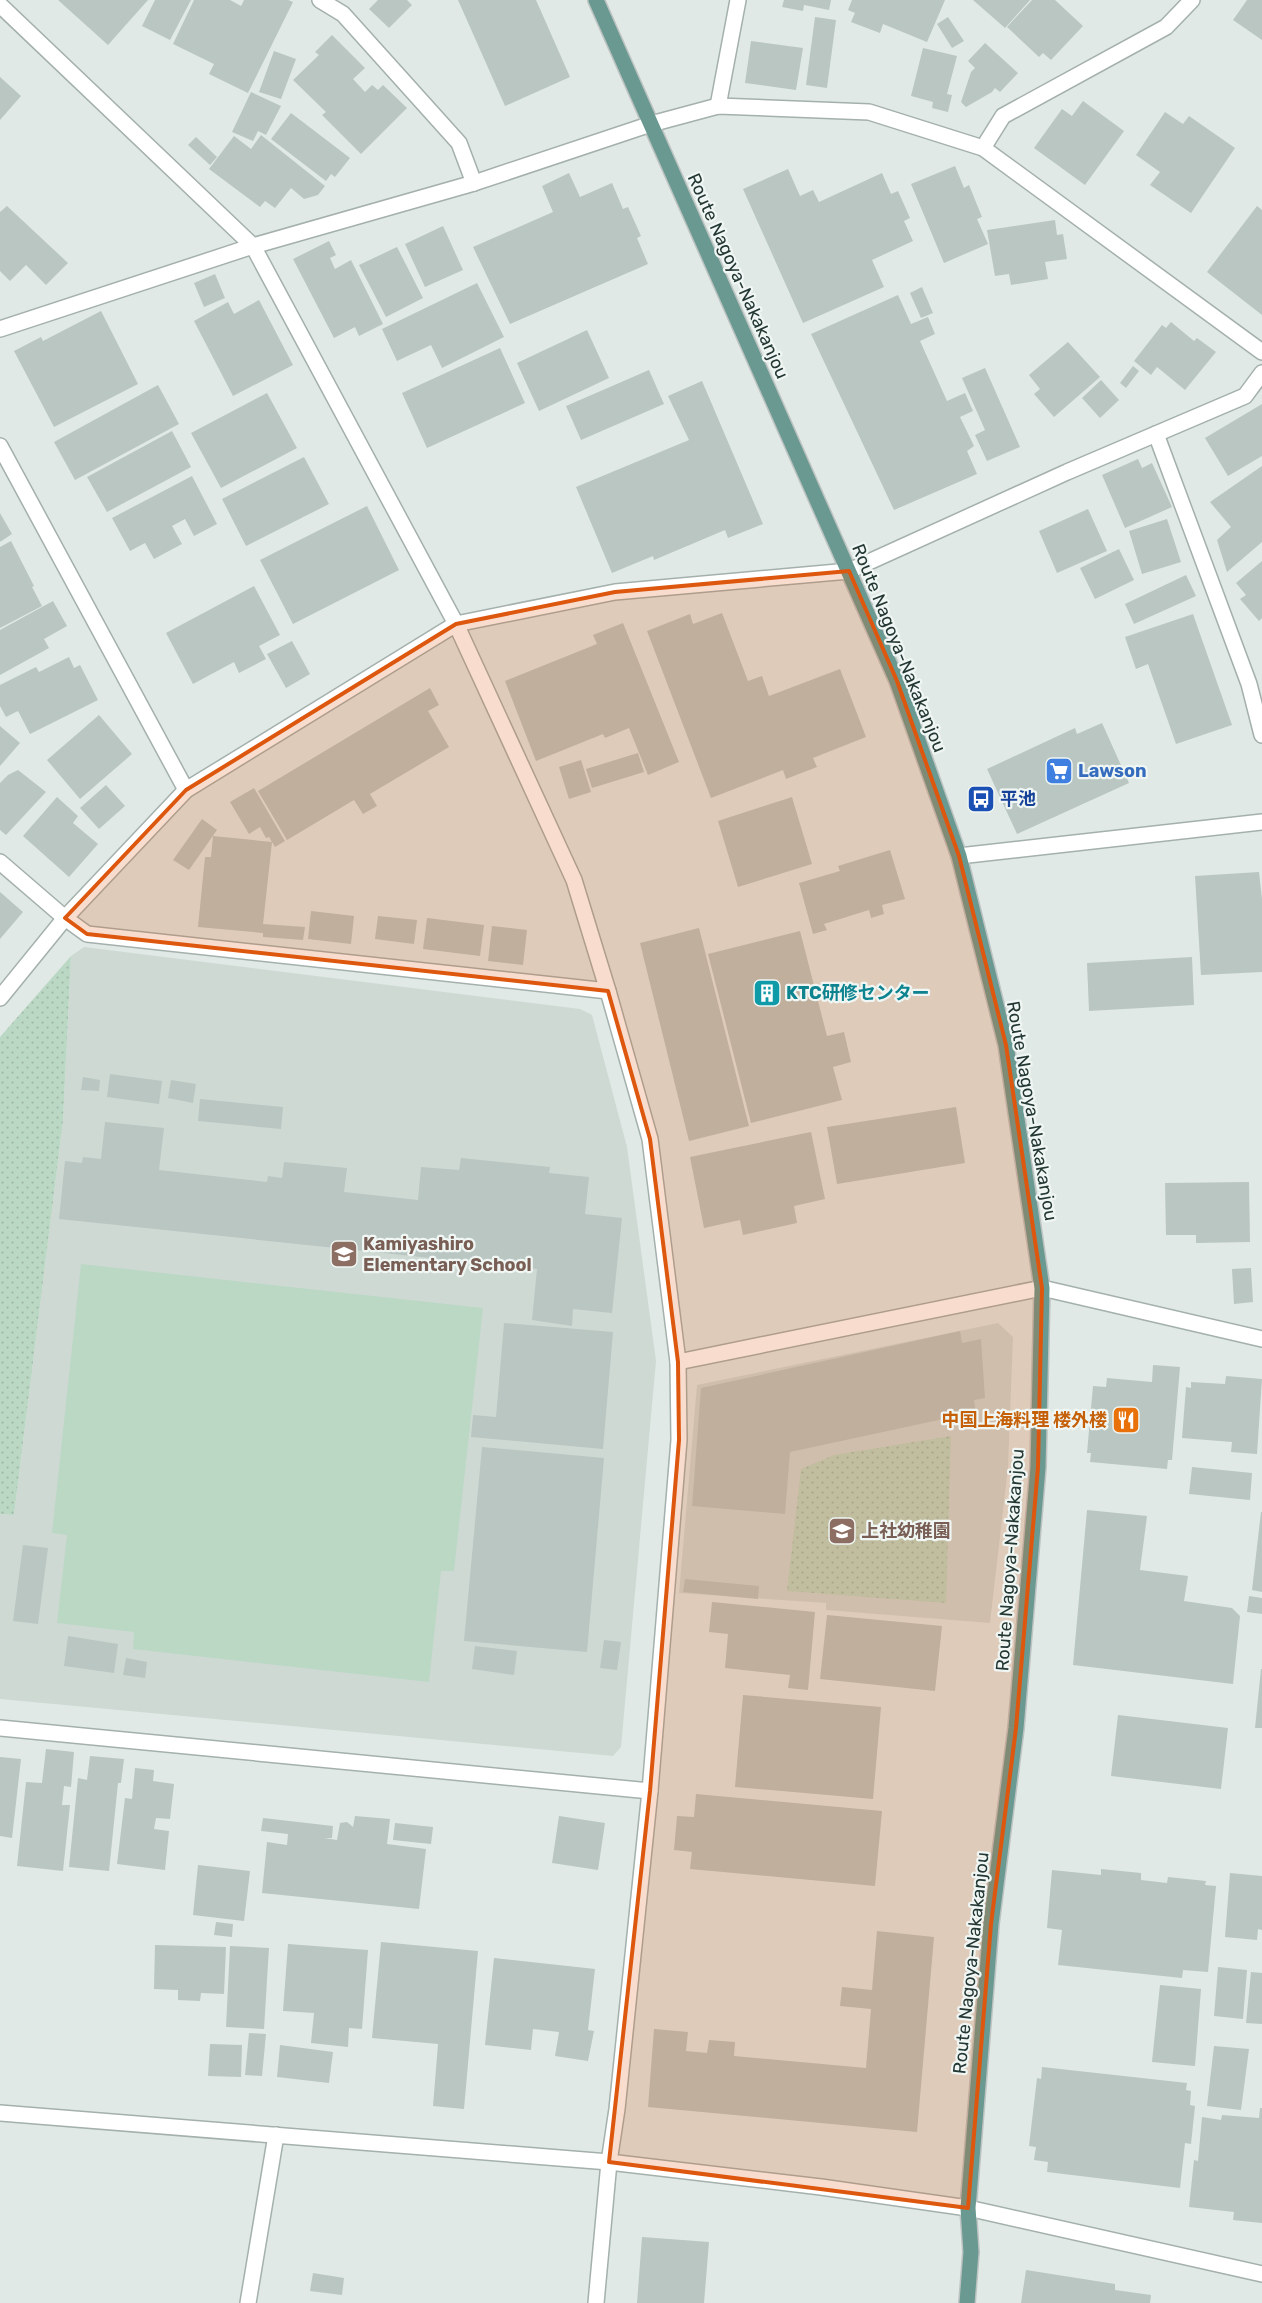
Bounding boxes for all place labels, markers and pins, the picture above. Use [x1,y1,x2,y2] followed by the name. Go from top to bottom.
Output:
[1044,756,1074,786] supermarket icon: Lawson
[1078,760,1147,782] place label: Lawson
[966,784,996,814] bus stop icon: 平池
[1000,788,1036,810] place label: 平池
[752,978,782,1008] building icon: KTC研修センター
[786,982,930,1004] place label: KTC研修センター
[363,1233,532,1276] place label: Kamiyashiro Elementary School
[329,1239,359,1269] school or university icon: Kamiyashiro Elementary School
[1111,1405,1141,1435] restaurant icon: 中国上海料理 楼外楼
[941,1409,1107,1431] place label: 中国上海料理 楼外楼
[827,1516,857,1546] school or university icon: 上社幼稚園
[861,1520,951,1542] place label: 上社幼稚園

